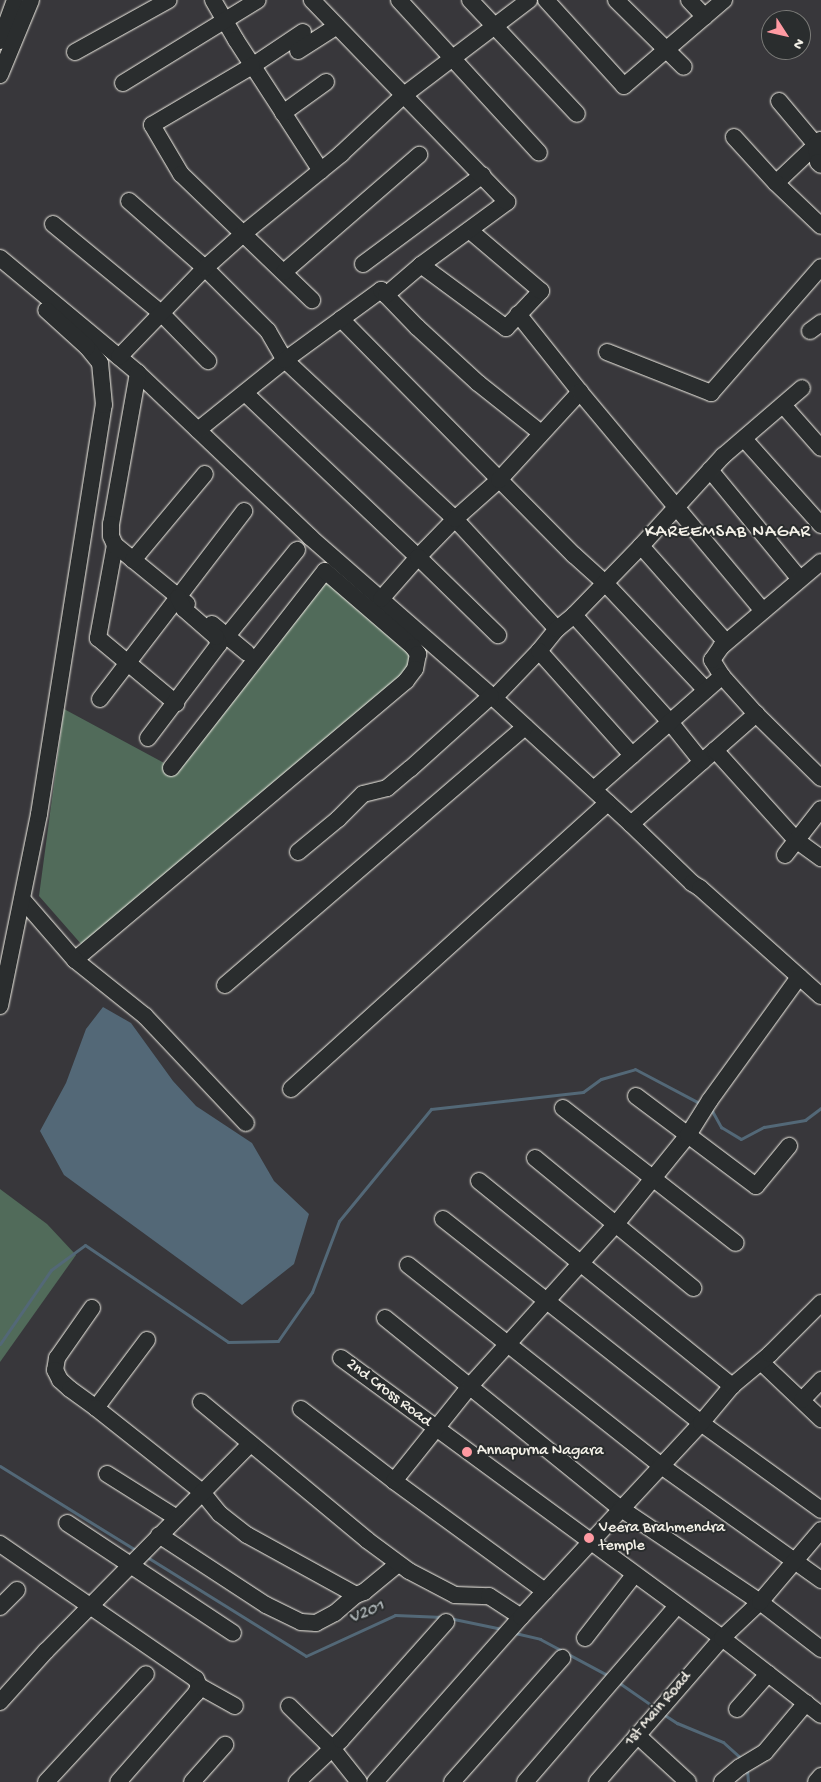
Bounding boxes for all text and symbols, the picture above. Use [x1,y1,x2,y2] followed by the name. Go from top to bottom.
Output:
[761,10,811,60] north arrow
[788,35,807,52] text: N
[643,522,813,544] district label: KAREEMSAB NAGAR
[342,1356,434,1432] street label: 2nd Cross Road
[477,1442,604,1462] place label: Annapurna Nagara
[461,1446,473,1458] marker: Annapurna Nagara
[599,1519,725,1557] place label: Veera Brahmendra temple
[583,1532,595,1544] marker: Veera Brahmendra temple
[346,1596,388,1630] water label: V201
[621,1669,697,1751] street label: 1st Main Road

